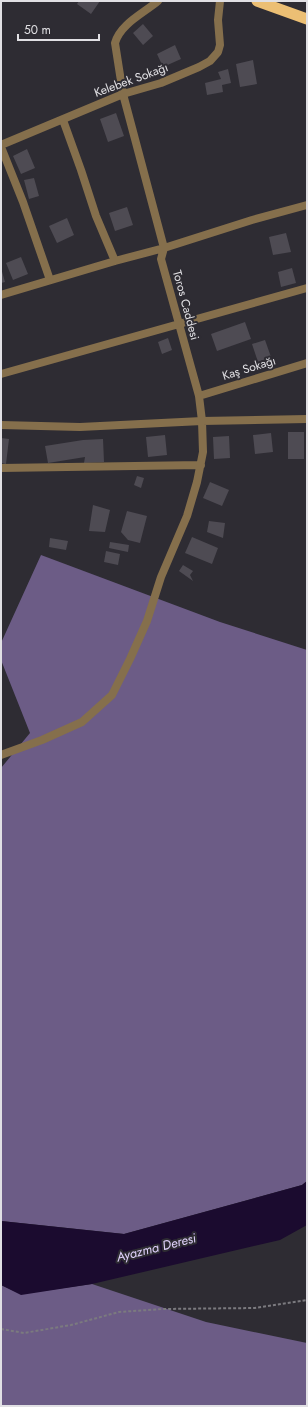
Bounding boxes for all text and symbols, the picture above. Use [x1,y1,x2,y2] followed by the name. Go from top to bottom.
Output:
[18,16,99,42] scale bar
[24,21,51,39] text: 50 m
[91,58,171,102] street label: Kelebek Sokağı
[168,268,204,342] street label: Toros Caddesi
[220,351,278,385] street label: Kaş Sokağı
[113,1228,199,1267] water label: Ayazma Deresi

